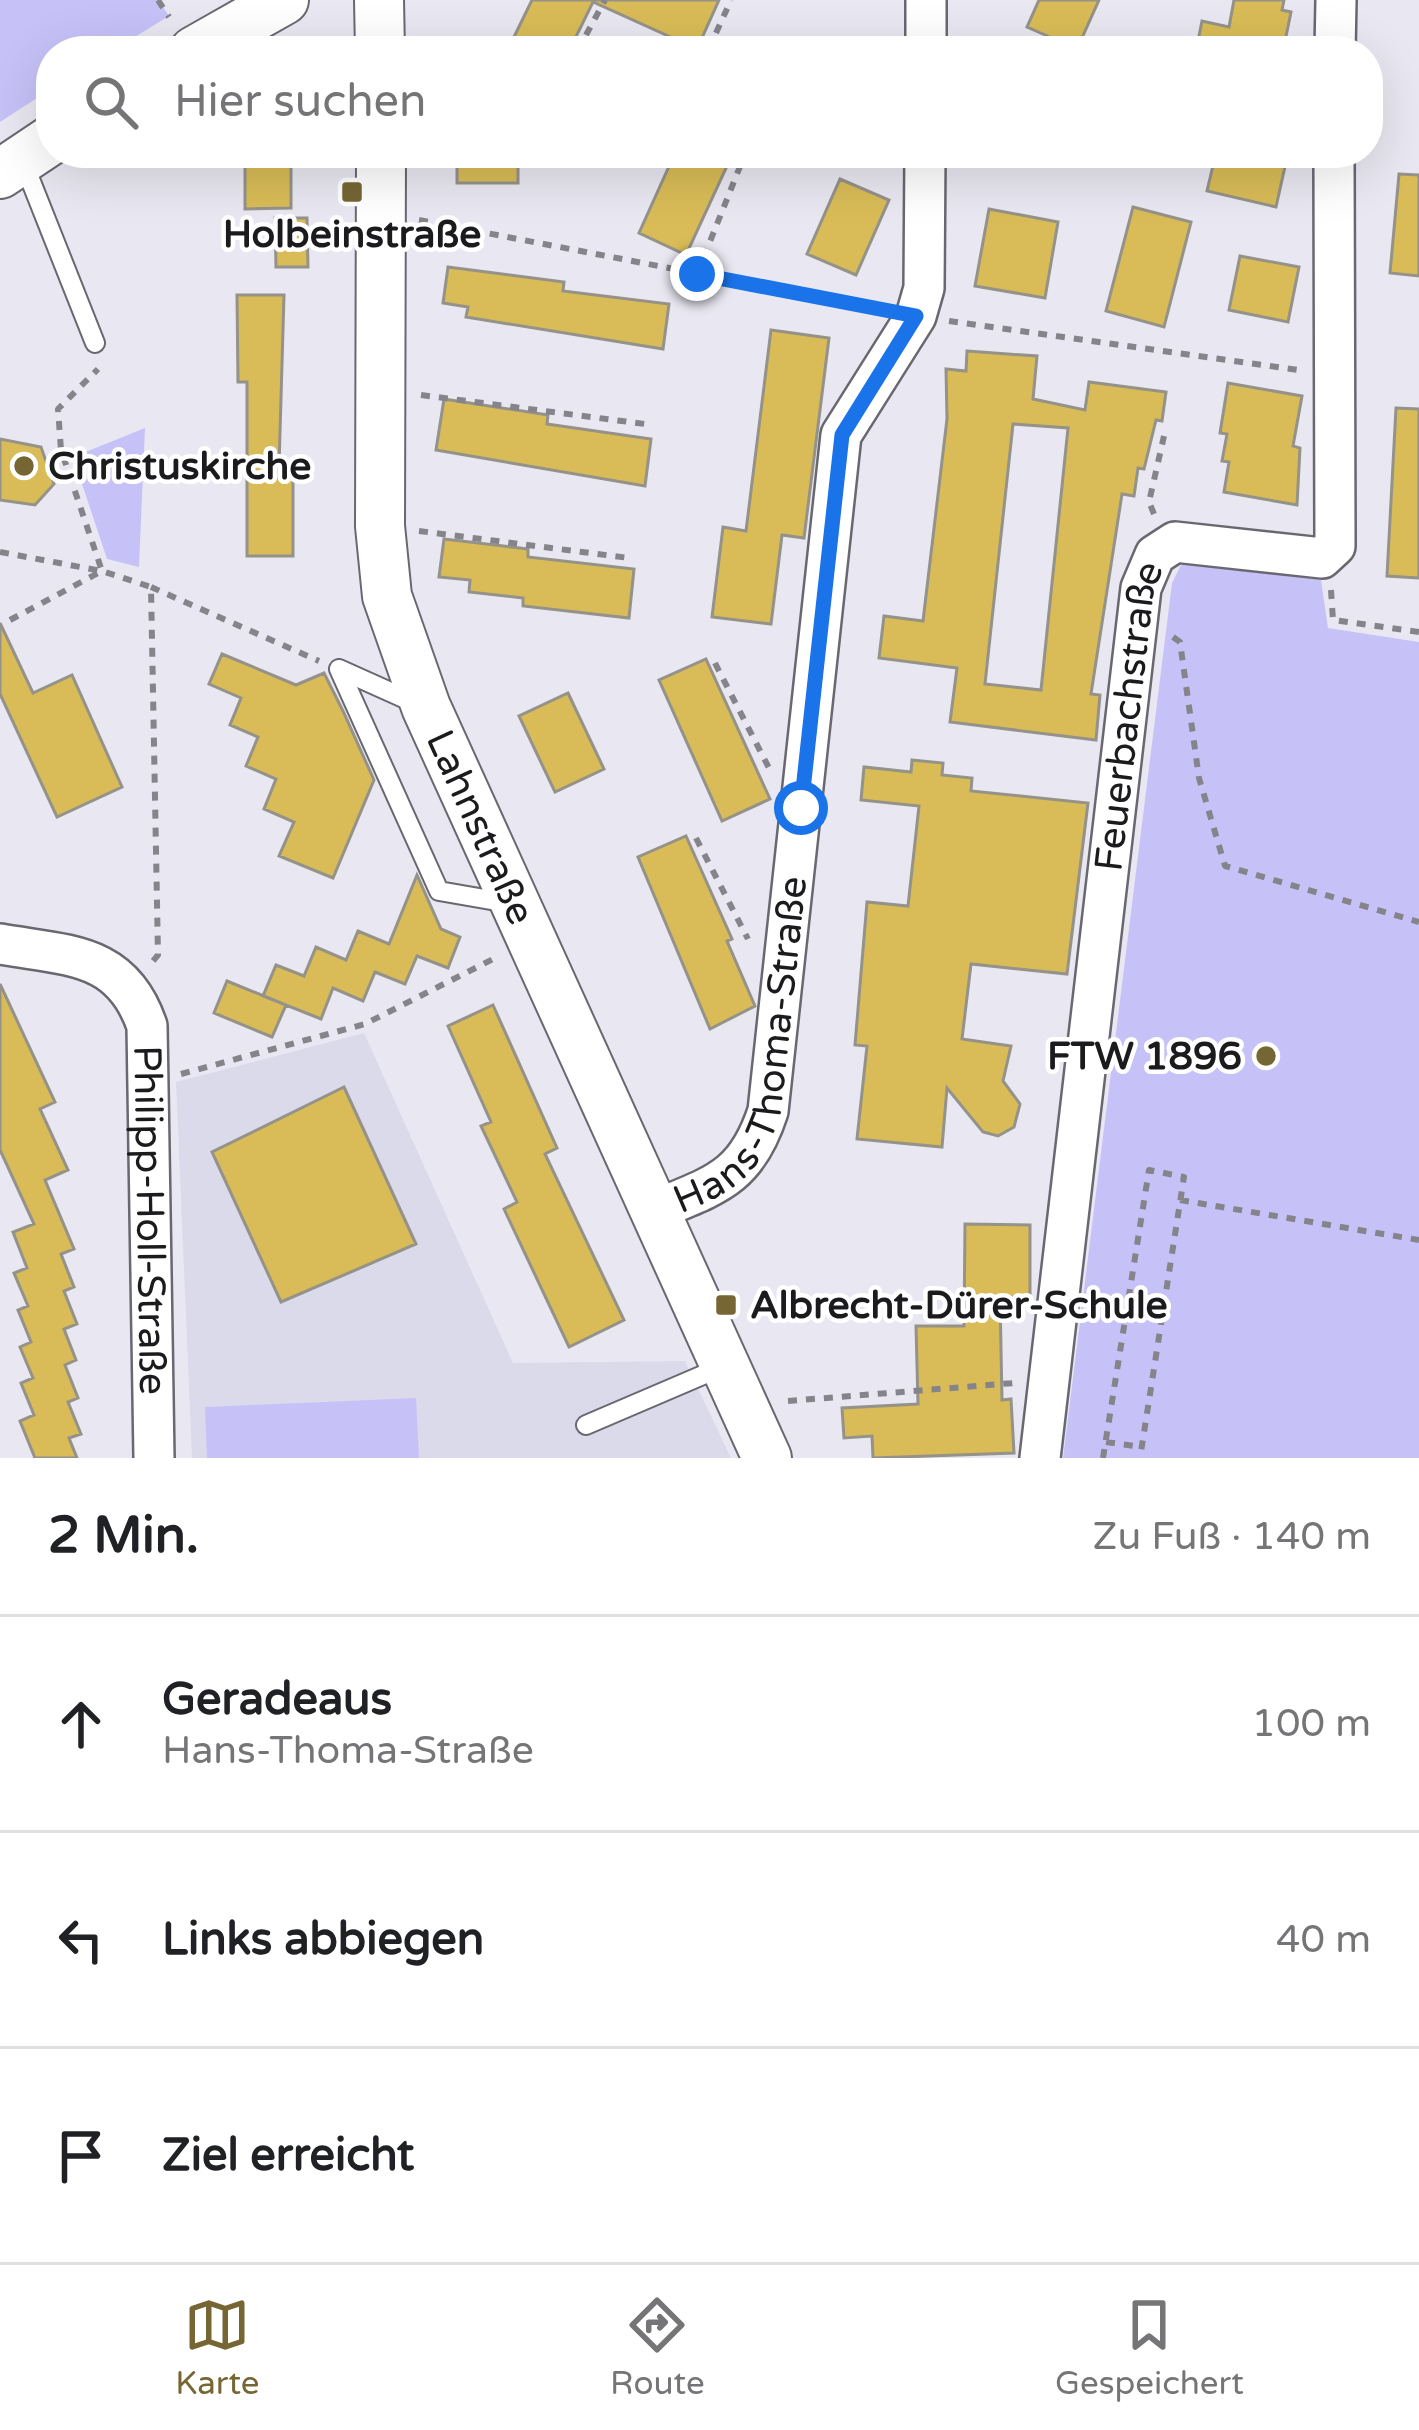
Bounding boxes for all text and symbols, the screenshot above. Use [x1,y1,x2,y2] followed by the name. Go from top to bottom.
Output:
[36,36,1383,168] search box
[78,69,144,135] icon: search
[174,75,426,129] text: Hier suchen
[339,179,365,205] marker: Holbeinstraße
[223,211,481,258] place label: Holbeinstraße
[670,247,724,301] route end
[48,443,311,490] place label: Christuskirche
[11,453,37,479] marker: Christuskirche
[1085,554,1173,874] street label: Feuerbachstraße
[416,723,545,932] street label: Lahnstraße
[774,781,828,835] route start
[666,874,817,1224] street label: Hans-Thoma-Straße
[1047,1033,1242,1080] place label: FTW 1896
[1253,1043,1279,1069] marker: FTW 1896
[124,1045,176,1395] street label: Philipp-Holl-Straße
[750,1282,1168,1329] place label: Albrecht-Dürer-Schule
[713,1292,739,1318] marker: Albrecht-Dürer-Schule
[48,1505,199,1567] text: 2 Min.
[1093,1513,1371,1560] text: Zu Fuß · 140 m
[162,1673,392,1727] text: Geradeaus
[48,1691,114,1757] icon: ahead
[1252,1700,1371,1747] text: 100 m
[162,1727,534,1774] text: Hans-Thoma-Straße
[48,1907,114,1973] icon: left
[162,1913,484,1967] text: Links abbiegen
[1276,1916,1371,1963] text: 40 m
[48,2123,114,2189] icon: arrive
[162,2129,414,2183] text: Ziel erreicht
[175,2292,260,2403] tab: Karte
[610,2292,705,2403] tab: Route
[1055,2292,1244,2403] tab: Gespeichert

